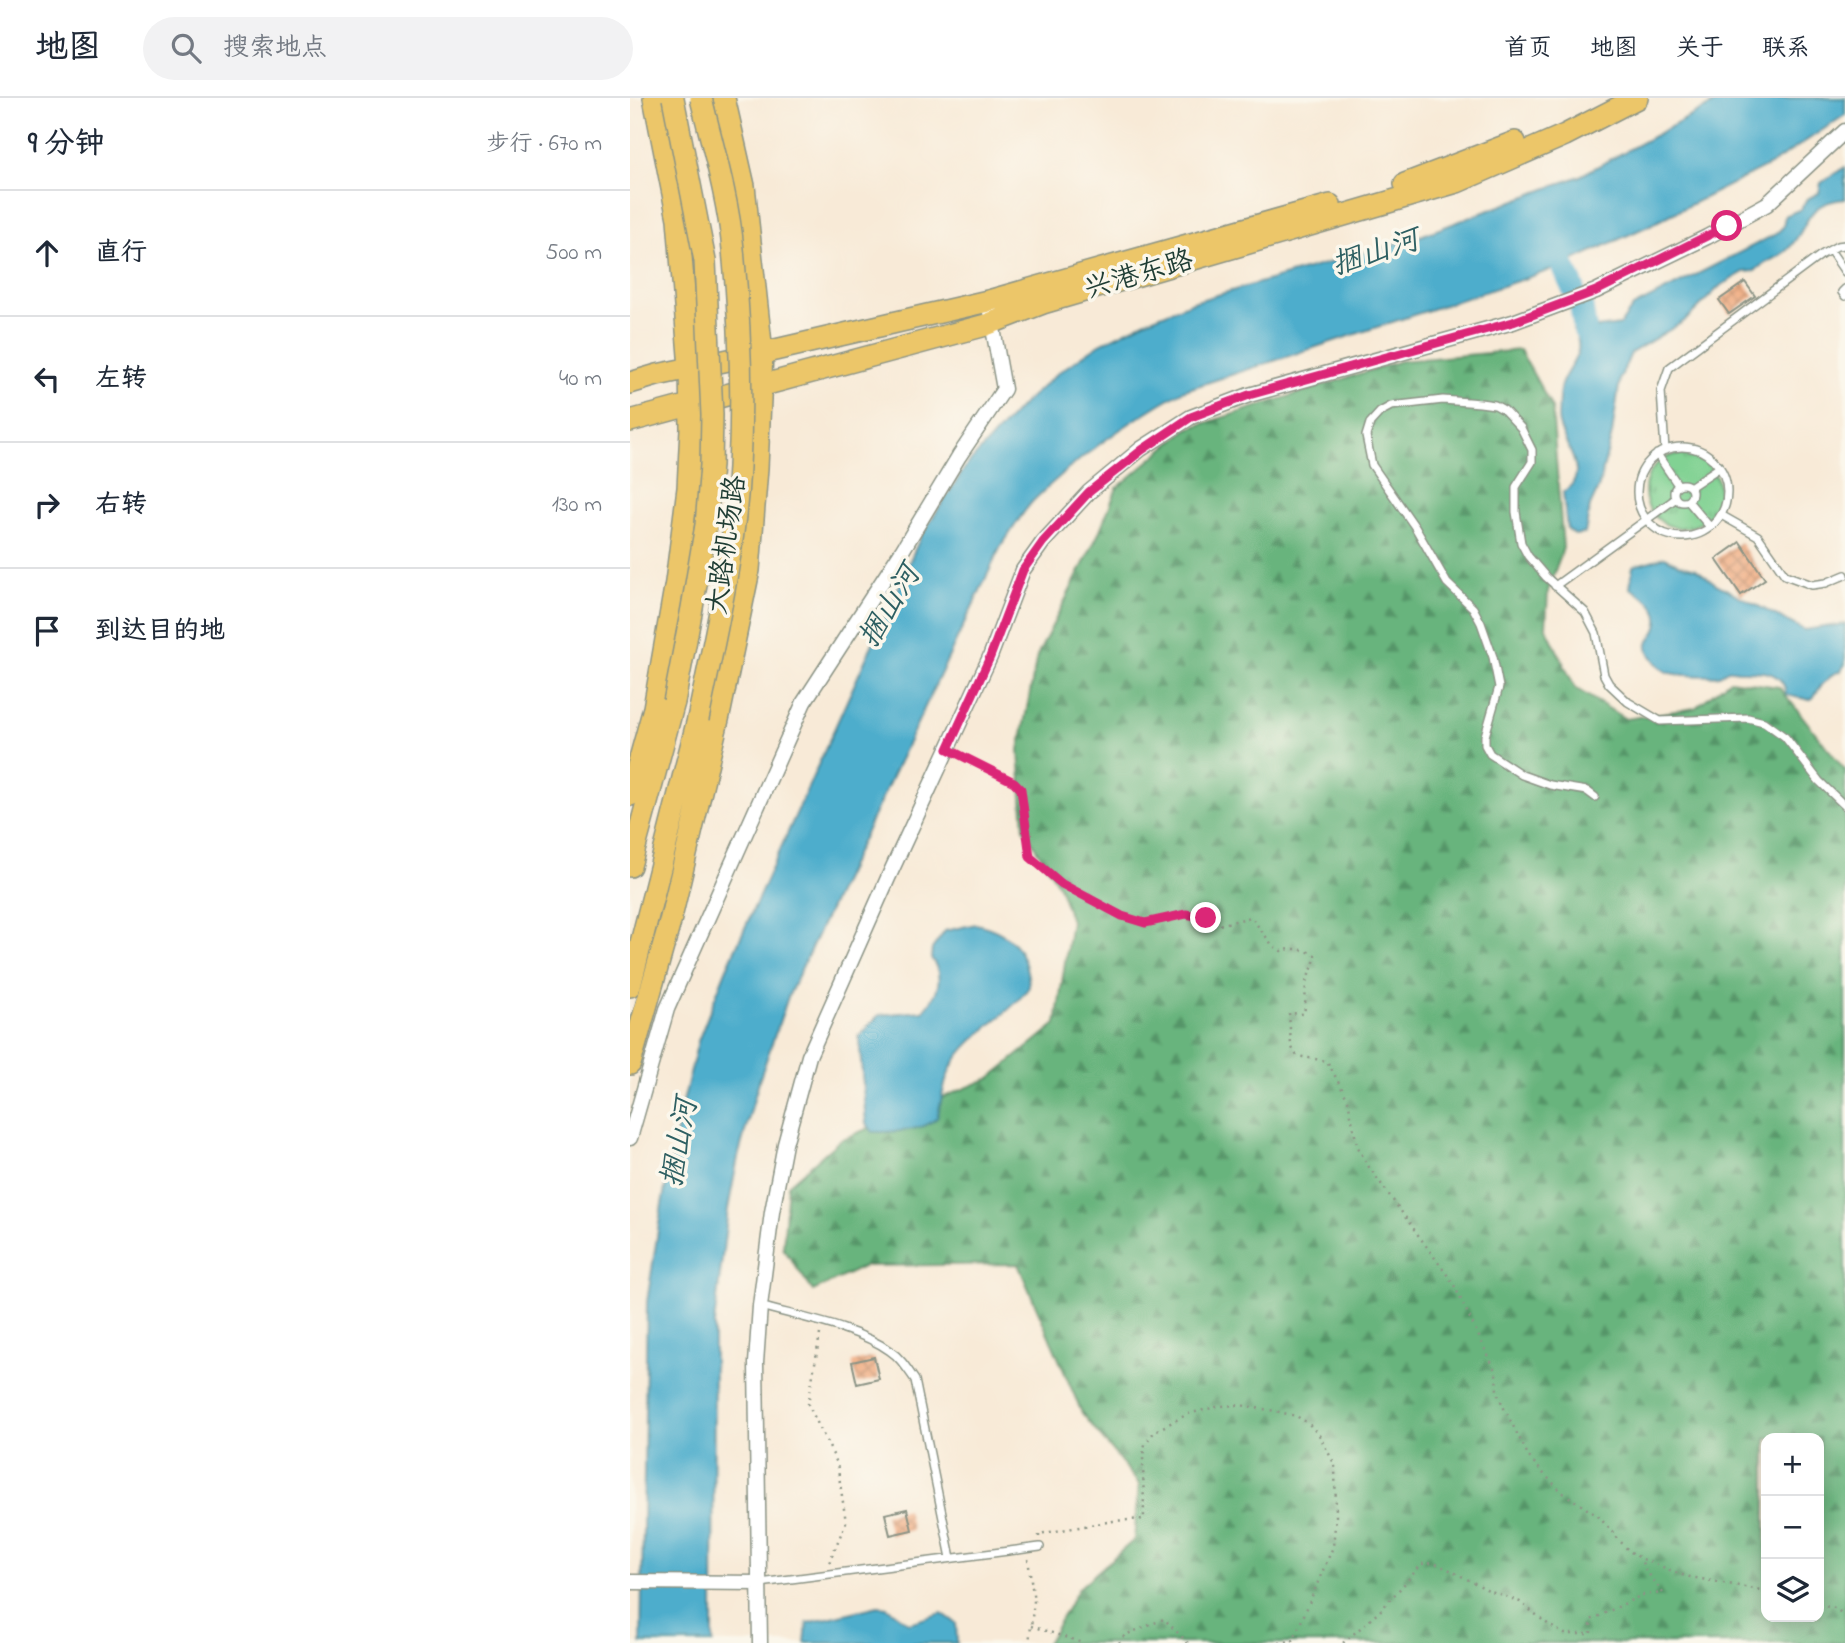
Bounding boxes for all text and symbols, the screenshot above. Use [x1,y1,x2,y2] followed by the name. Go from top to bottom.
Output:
[143,17,633,80] search box
[35,25,101,73] text: 地图
[167,29,205,67] icon: search
[223,30,327,68] text: 搜索地点
[1504,32,1552,67] text: 首页
[1590,32,1638,67] text: 地图
[1676,32,1724,67] text: 关于
[1762,32,1810,67] text: 联系
[28,123,105,167] text: 9 分钟
[486,128,602,161] text: 步行 · 670 m
[1711,210,1742,241] route start
[1326,218,1430,289] water label: 捆山河
[28,234,66,272] icon: ahead
[95,235,147,273] text: 直行
[545,237,602,270] text: 500 m
[1080,241,1198,311] street label: 兴港东路
[28,360,66,398] icon: left
[95,361,147,399] text: 左转
[559,363,602,396] text: 40 m
[698,473,758,617] street label: 大路机场路
[28,486,66,524] icon: right
[95,487,147,525] text: 右转
[552,489,602,522] text: 130 m
[849,553,936,657] water label: 捆山河
[28,612,66,650] icon: arrive
[95,613,225,651] text: 到达目的地
[1190,902,1221,933] route end
[652,1090,711,1191] water label: 捆山河
[1761,1433,1824,1622] map controls
[1761,1433,1824,1496] button: +
[1761,1496,1824,1559] button: −
[1761,1559,1824,1622] button: layers

